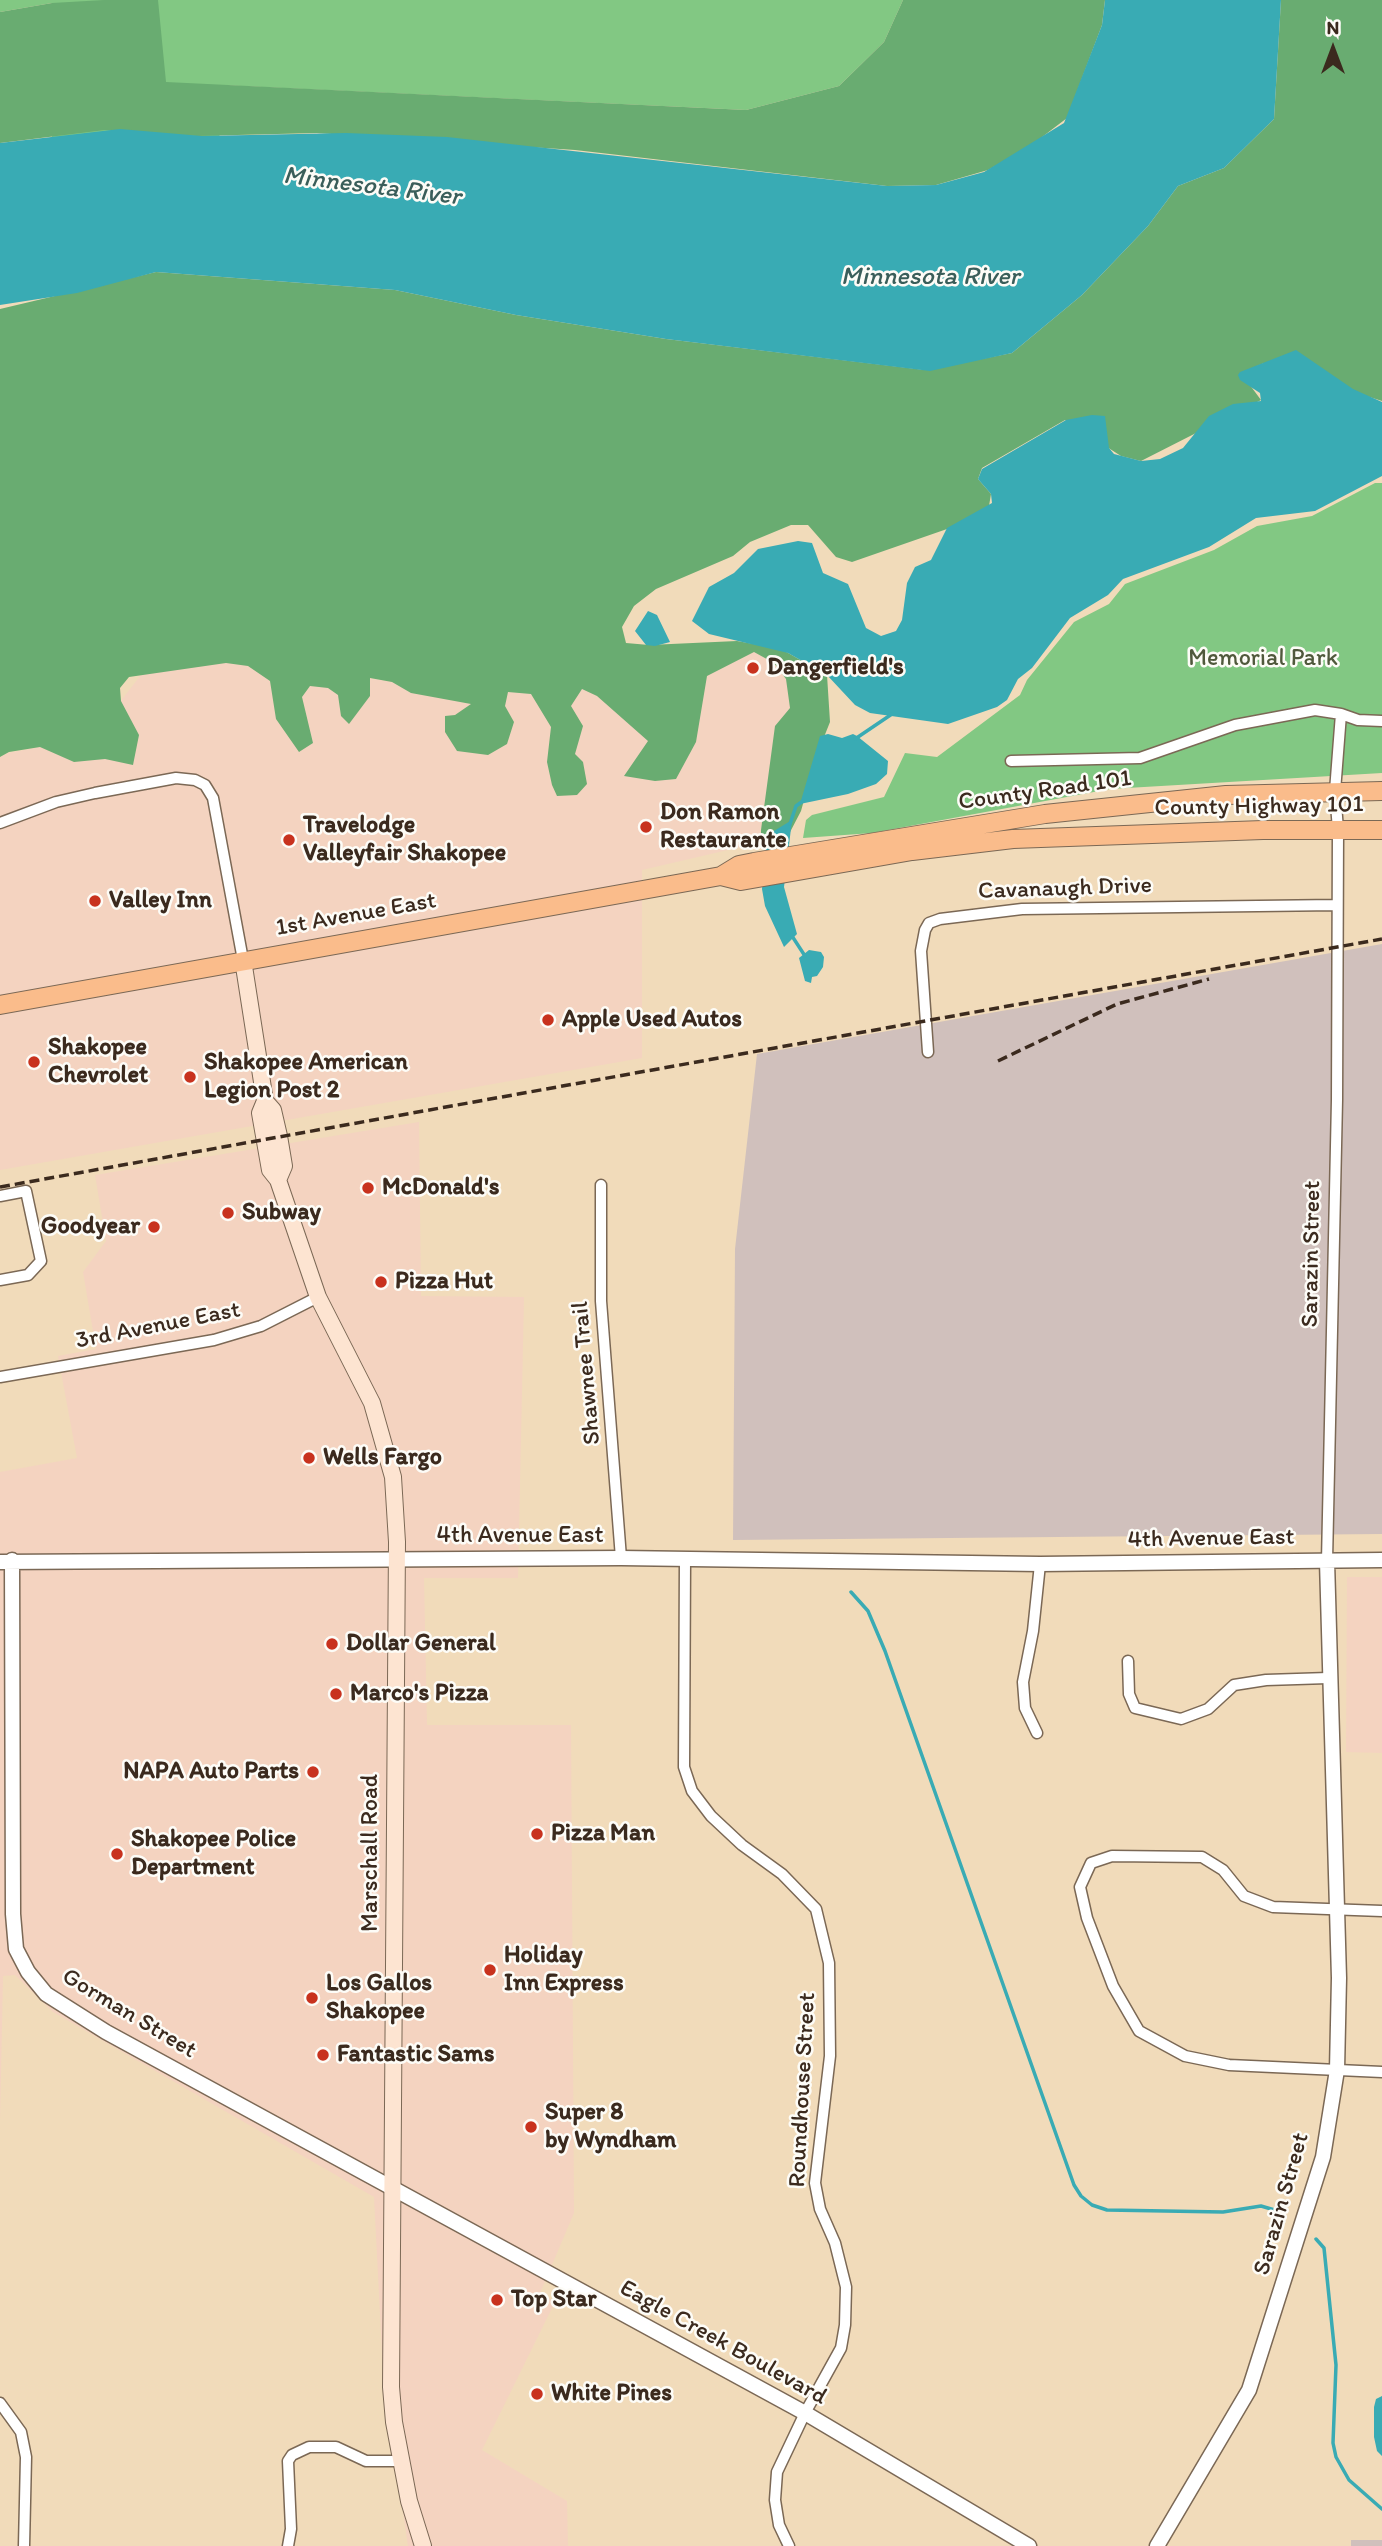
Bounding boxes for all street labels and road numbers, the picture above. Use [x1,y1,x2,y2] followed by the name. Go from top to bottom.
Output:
[957,765,1133,817] street label: County Road 101
[1154,791,1364,823] street label: County Highway 101
[978,872,1152,906] street label: Cavanaugh Drive
[274,887,438,943] street label: 1st Avenue East
[1296,1180,1328,1328] street label: Sarazin Street
[73,1296,243,1356] street label: 3rd Avenue East
[566,1300,608,1446] street label: Shawnee Trail
[437,1522,603,1550] street label: 4th Avenue East
[1127,1523,1295,1555] street label: 4th Avenue East
[357,1774,385,1932] street label: Marschall Road
[56,1963,202,2065] street label: Gorman Street
[784,1992,822,2188] street label: Roundhouse Street
[1248,2129,1316,2279] street label: Sarazin Street
[614,2274,832,2412] street label: Eagle Creek Boulevard

